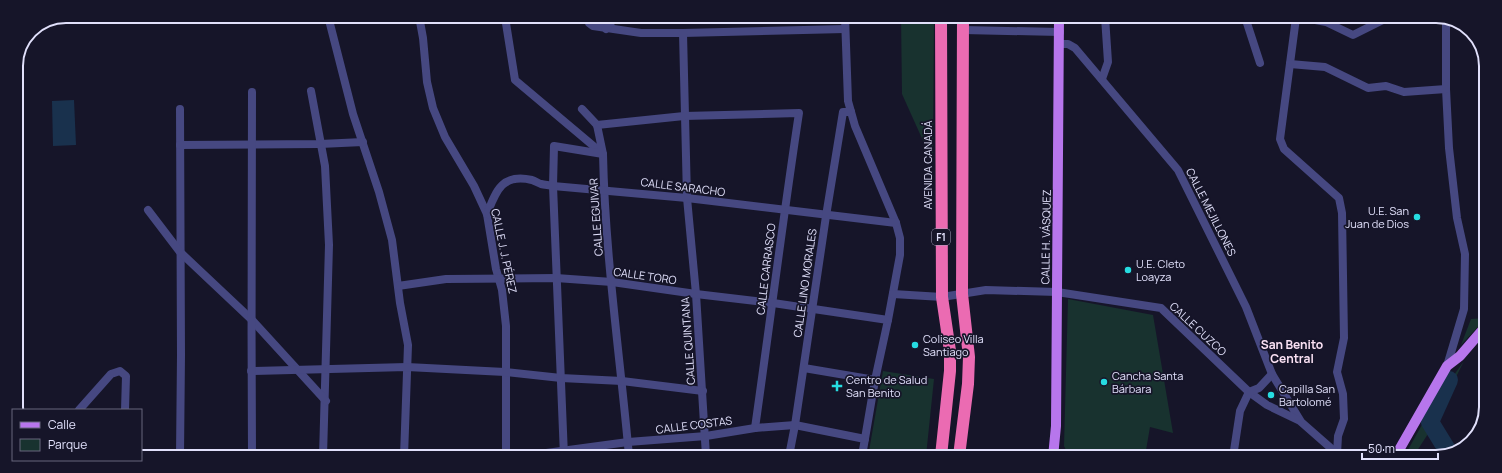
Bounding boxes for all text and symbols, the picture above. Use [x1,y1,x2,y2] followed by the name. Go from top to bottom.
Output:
[920,121,935,209] street label: AVENIDA CANADÁ
[1183,165,1240,258] street label: CALLE MEJILLONES
[640,174,726,199] street label: CALLE SARACHO
[585,178,606,257] street label: CALLE EGUIVAR
[1037,189,1054,285] street label: CALLE H. VÁSQUEZ
[1345,203,1409,231] place label: U.E. San Juan de Dios
[488,207,521,295] street label: CALLE J. J. PÉREZ
[1412,212,1422,222] marker: U.E. San Juan de Dios
[752,222,779,316] street label: CALLE CARRASCO
[789,227,820,338] street label: CALLE LINO MORALES
[932,229,950,245] road number: F1
[1136,256,1186,284] place label: U.E. Cleto Loayza
[612,264,678,287] street label: CALLE TORO
[1123,265,1133,275] marker: U.E. Cleto Loayza
[677,297,698,385] street label: CALLE QUINTANA
[1167,298,1230,359] street label: CALLE CUZCO
[923,331,984,359] place label: Coliseo Villa Santiago
[1261,336,1323,367] district label: San Benito Central
[910,340,920,350] marker: Coliseo Villa Santiago
[1112,368,1183,396] place label: Cancha Santa Bárbara
[846,372,927,400] place label: Centro de Salud San Benito
[1099,377,1109,387] marker: Cancha Santa Bárbara
[831,380,843,392] marker: Centro de Salud San Benito
[1279,381,1335,409] place label: Capilla San Bartolomé
[1266,390,1276,400] marker: Capilla San Bartolomé
[12,409,142,461] legend
[655,412,733,437] street label: CALLE COSTAS
[48,416,76,433] text: Calle
[1362,435,1438,461] scale bar
[48,436,87,453] text: Parque
[1368,440,1395,457] text: 50 m

